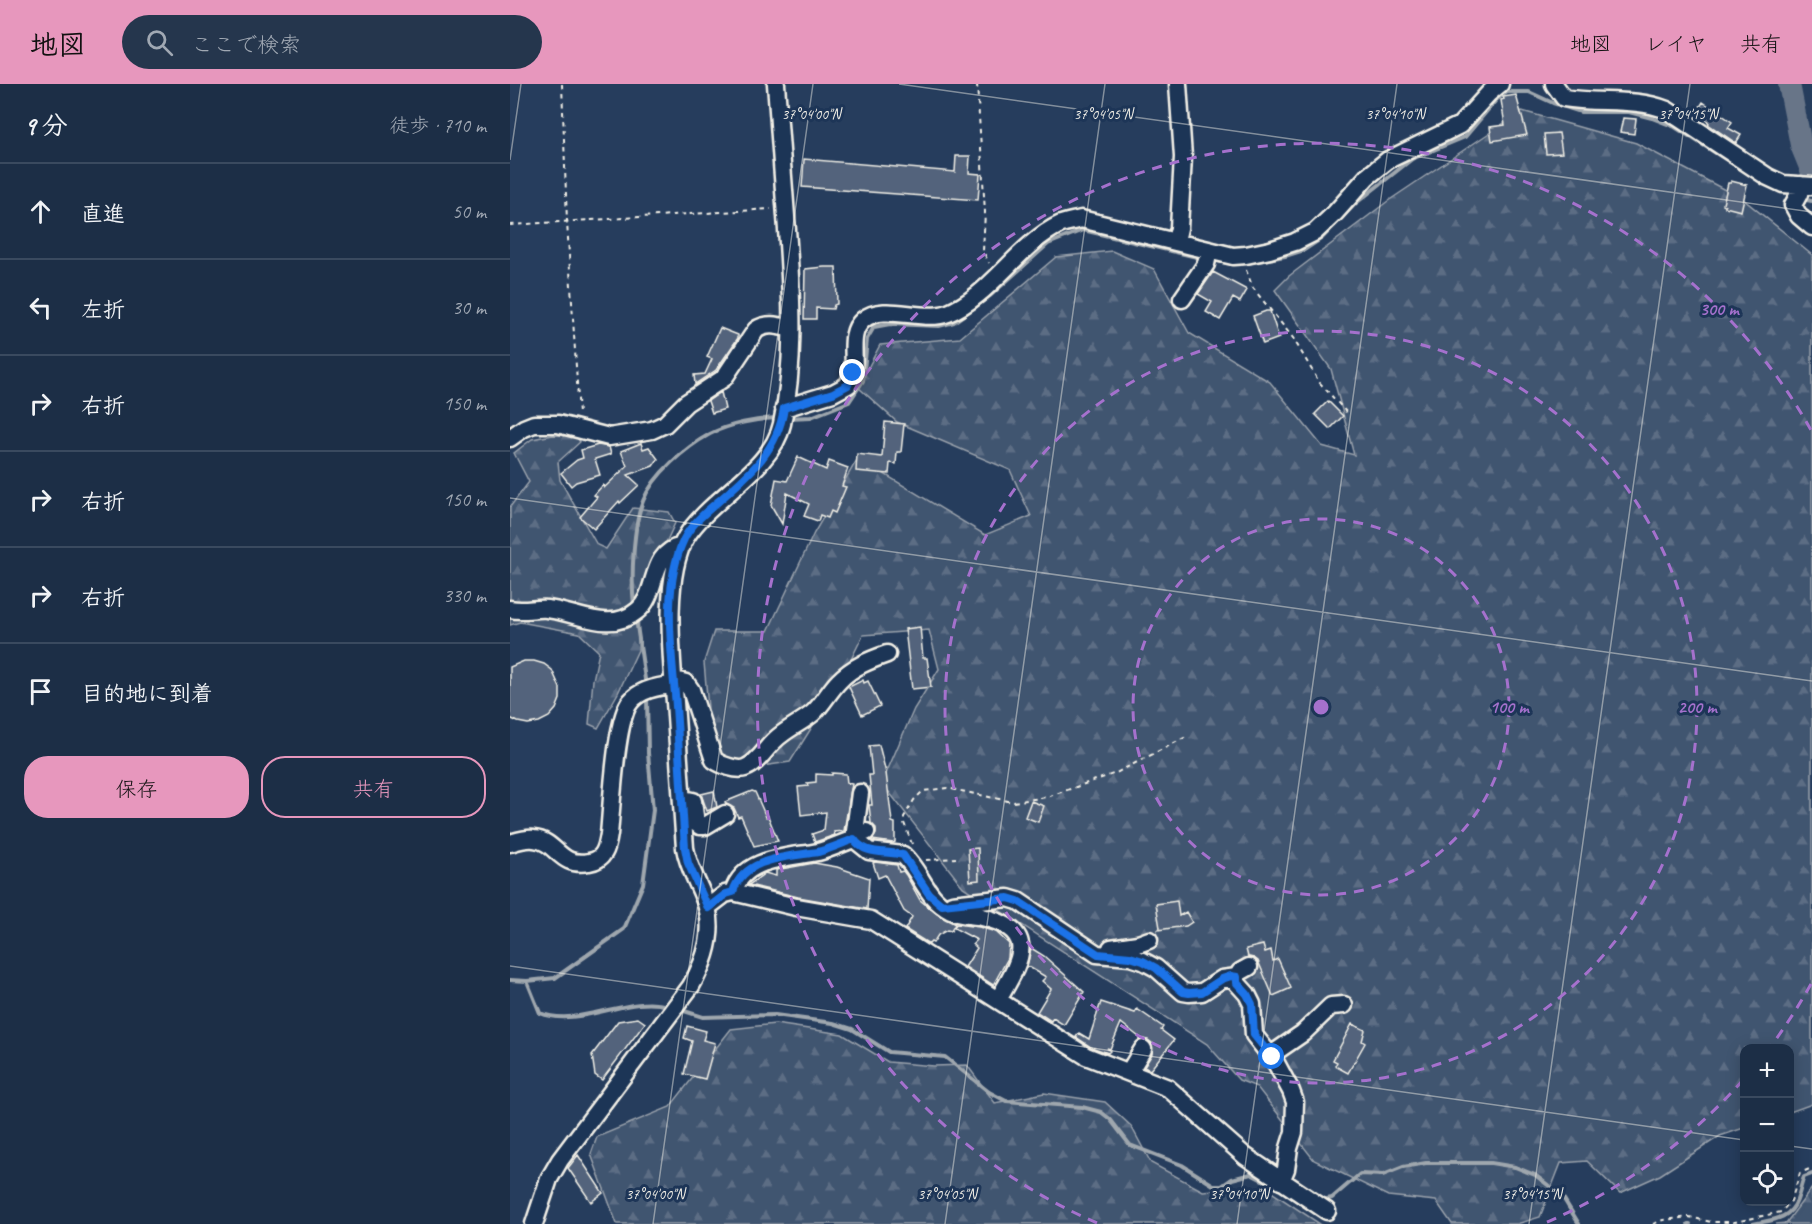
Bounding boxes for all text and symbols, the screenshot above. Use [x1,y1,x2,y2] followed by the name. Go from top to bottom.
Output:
[122,15,542,69] search box
[143,26,176,59] icon: search
[30,27,86,62] text: 地図
[191,31,301,59] text: ここで検索
[1570,31,1612,57] text: 地図
[1645,31,1707,57] text: レイヤ
[1740,31,1782,57] text: 共有
[781,105,844,124] text: 37°04'00"N
[1073,105,1136,124] text: 37°04'05"N
[1365,105,1428,124] text: 37°04'10"N
[1658,105,1721,124] text: 37°04'15"N
[24,109,68,142] text: 9 分
[390,113,486,138] text: 徒歩 · 710 m
[24,195,57,228] icon: ahead
[452,199,486,224] text: 50 m
[81,200,125,228] text: 直進
[24,291,57,324] icon: left
[452,295,486,320] text: 30 m
[81,296,125,324] text: 左折
[1700,298,1740,320] text: 300 m
[839,359,865,385] route end
[24,387,57,420] icon: right
[443,391,486,416] text: 150 m
[81,392,125,420] text: 右折
[24,483,57,516] icon: right
[443,487,486,512] text: 150 m
[81,488,125,516] text: 右折
[24,579,57,612] icon: right
[443,583,486,608] text: 330 m
[81,584,125,612] text: 右折
[24,675,57,708] icon: arrive
[81,680,213,708] text: 目的地に到着
[1490,696,1530,718] text: 100 m
[1678,696,1718,718] text: 200 m
[1311,697,1331,717] centre of rings
[24,756,249,818] button: 保存
[261,756,486,818] button: 共有
[1258,1043,1284,1069] route start
[1740,1044,1794,1206] map controls
[1740,1044,1794,1098] button: +
[1740,1098,1794,1152] button: −
[1740,1152,1794,1206] button: locate
[625,1185,688,1204] text: 37°04'00"N
[917,1185,980,1204] text: 37°04'05"N
[1209,1185,1272,1204] text: 37°04'10"N
[1502,1185,1565,1204] text: 37°04'15"N

